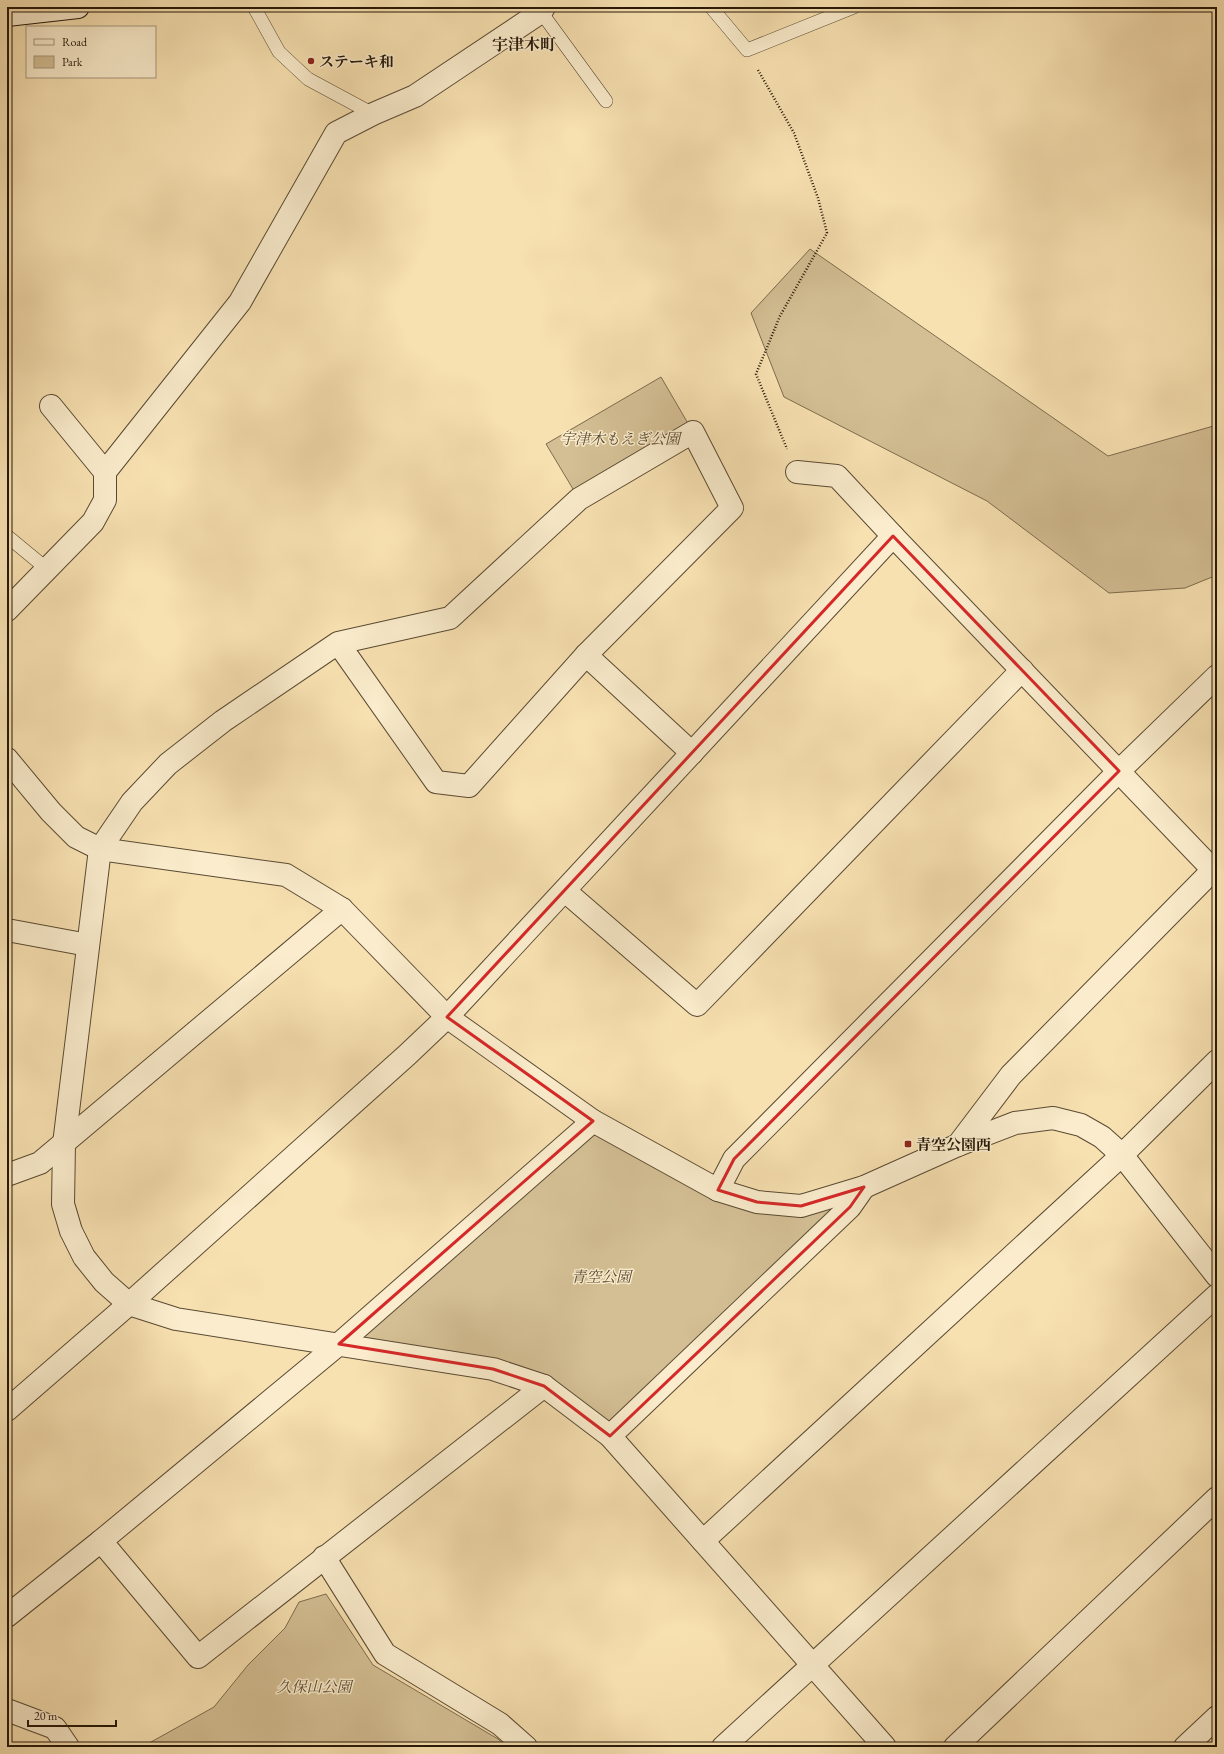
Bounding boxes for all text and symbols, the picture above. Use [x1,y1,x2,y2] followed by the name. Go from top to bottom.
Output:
[26,26,156,78] legend
[62,34,88,50] text: Road
[492,34,556,55] district label: 宇津木町
[319,52,394,71] place label: ステーキ和
[62,54,83,70] text: Park
[306,56,316,66] marker: ステーキ和
[560,429,683,448] park label: 宇津木もえぎ公園
[916,1135,991,1154] place label: 青空公園西
[903,1139,913,1149] marker: 青空公園西
[571,1267,634,1286] park label: 青空公園
[276,1677,354,1696] park label: 久保山公園
[28,1702,116,1728] scale bar
[34,1708,58,1724] text: 20 m

